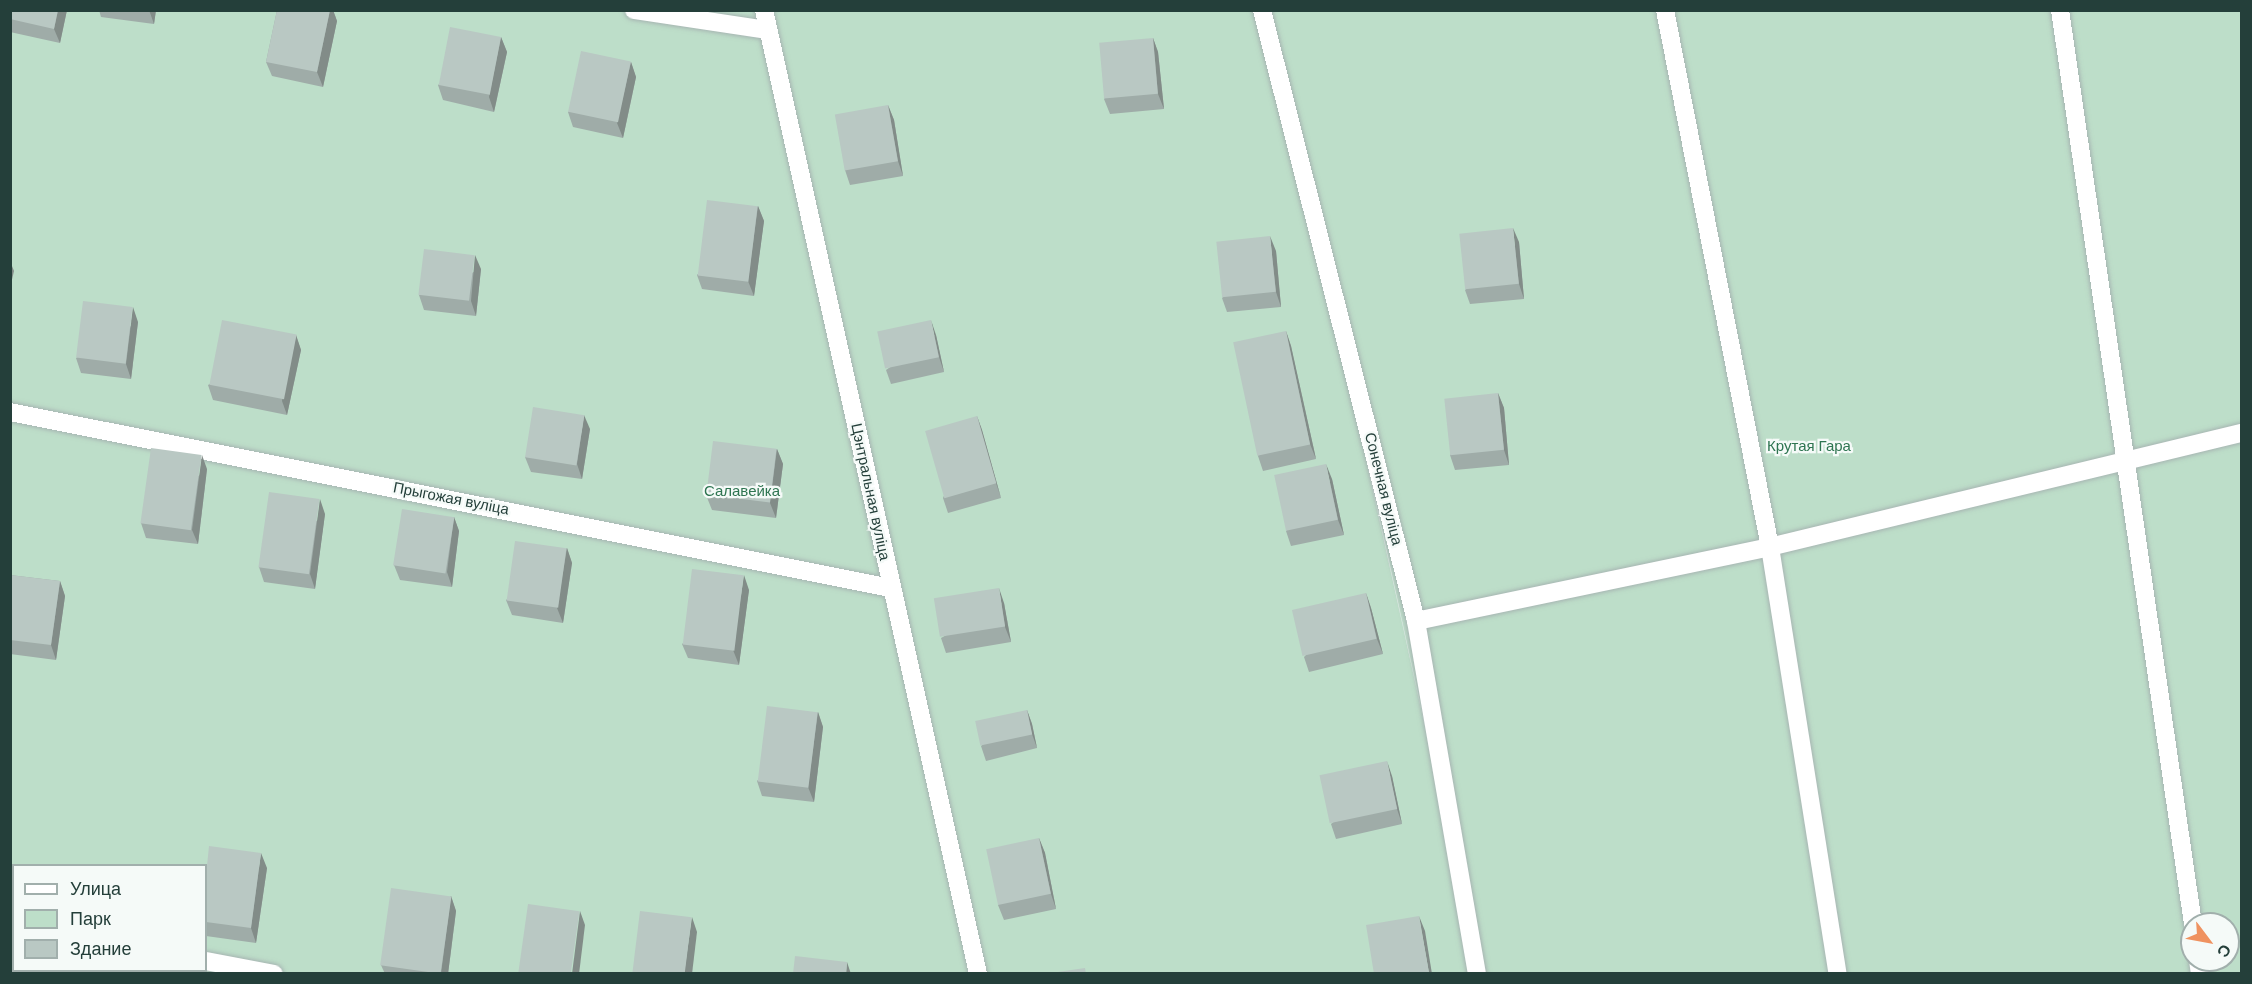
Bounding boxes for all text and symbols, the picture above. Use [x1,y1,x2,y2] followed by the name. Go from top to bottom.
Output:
[847,422,893,562] street label: Цэнтральная вуліца
[1360,431,1406,547] street label: Сонечная вуліца
[1767,438,1851,456] park label: Крутая Гара
[392,479,510,519] street label: Прыгожая вуліца
[704,483,780,501] park label: Салавейка
[12,864,207,972] legend
[70,877,121,901] text: Улица
[70,907,111,931] text: Парк
[2180,912,2240,972] north arrow
[70,937,131,961] text: Здание
[2212,940,2236,961] text: С

